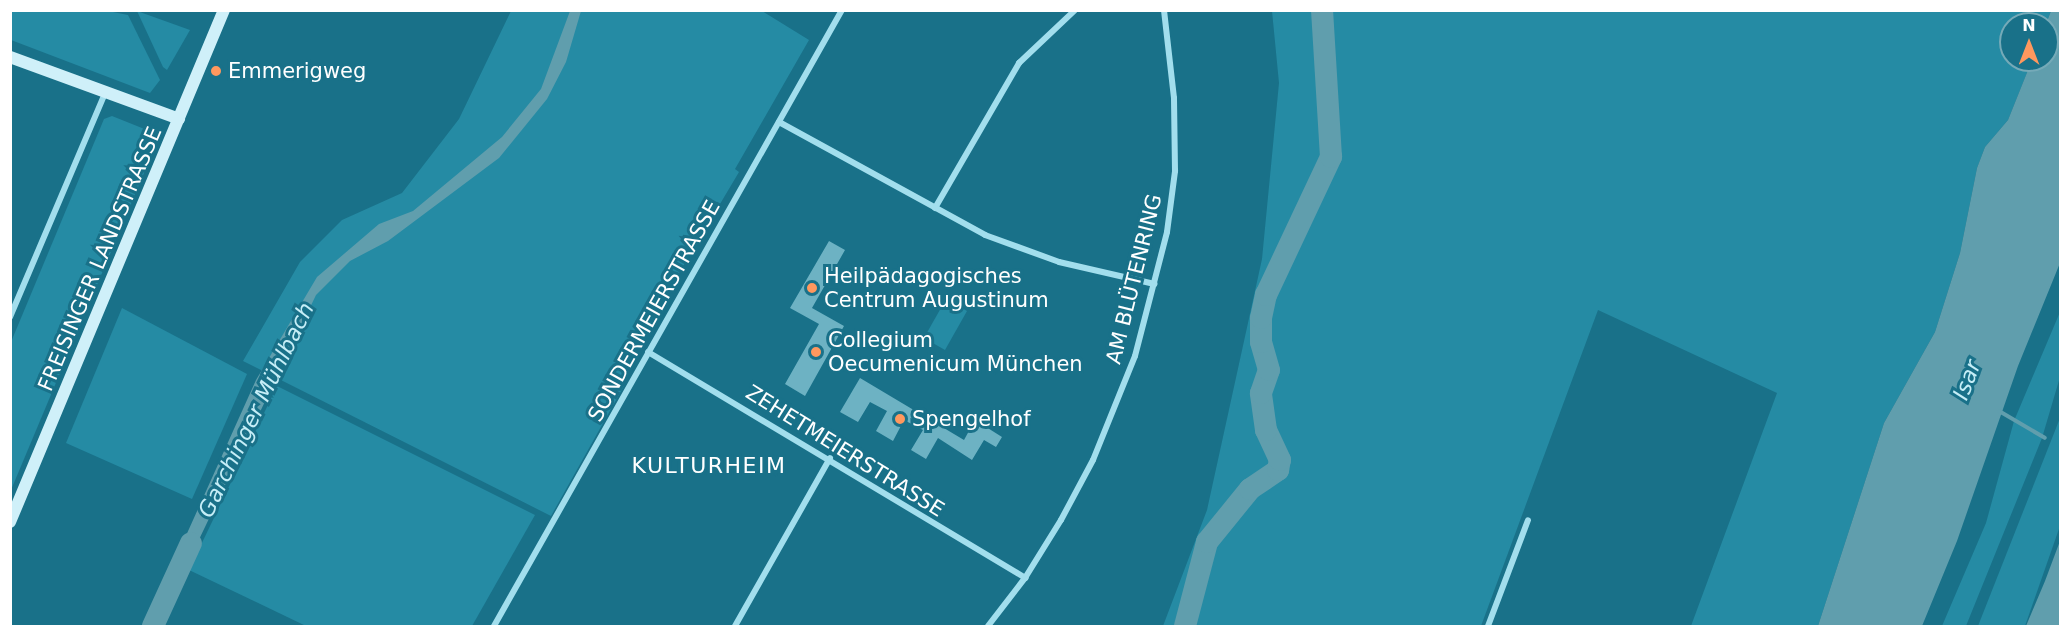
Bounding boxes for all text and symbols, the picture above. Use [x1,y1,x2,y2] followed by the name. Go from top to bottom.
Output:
[1999,12,2059,72] north arrow
[2022,16,2036,35] text: N
[228,58,366,84] place label: Emmerigweg
[209,64,223,78] marker: Emmerigweg
[33,123,167,395] street label: FREISINGER LANDSTRASSE
[1101,191,1167,367] street label: AM BLÜTENRING
[583,196,725,426] street label: SONDERMEIERSTRASSE
[824,263,1049,313] place label: Heilpädagogisches Centrum Augustinum
[805,281,819,295] marker: Heilpädagogisches Centrum Augustinum
[192,298,320,522] water label: Garchinger Mühlbach
[828,327,1083,377] place label: Collegium Oecumenicum München
[809,345,823,359] marker: Collegium Oecumenicum München
[1947,356,1987,404] water label: Isar
[741,380,949,522] street label: ZEHETMEIERSTRASSE
[912,406,1031,432] place label: Spengelhof
[893,412,907,426] marker: Spengelhof
[632,453,786,479] district label: KULTURHEIM

